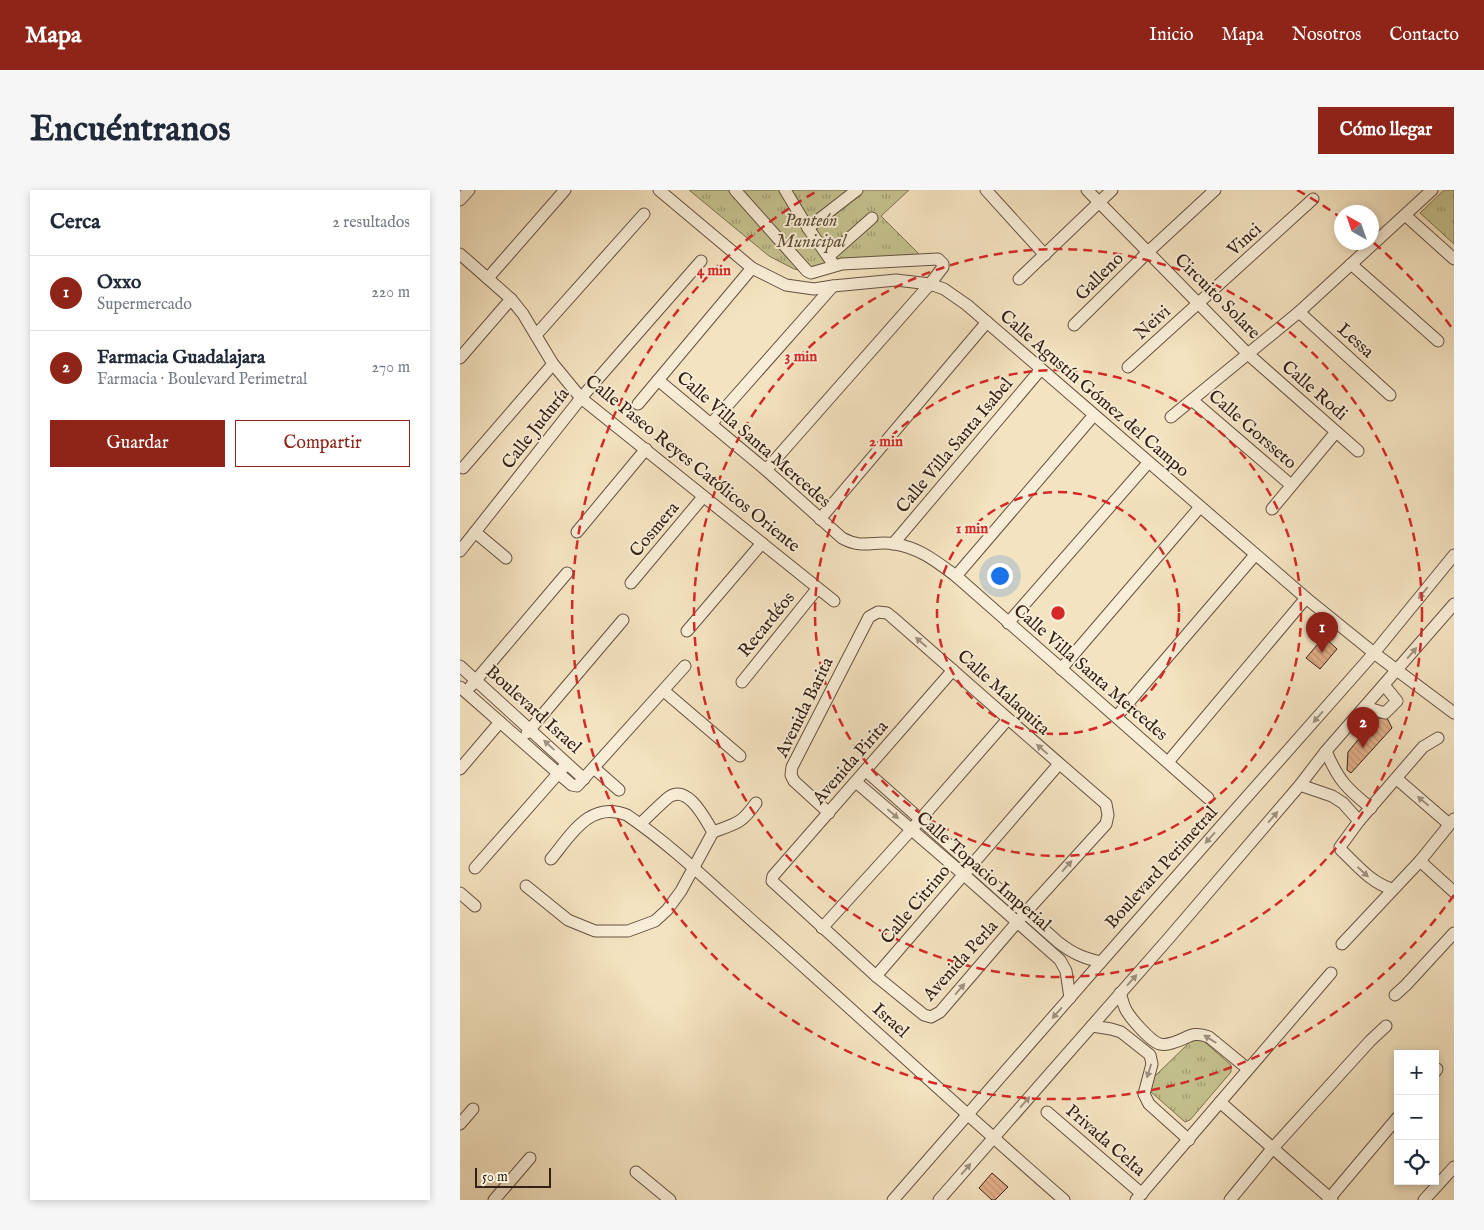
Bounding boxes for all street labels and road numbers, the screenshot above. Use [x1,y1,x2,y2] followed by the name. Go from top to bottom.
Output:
[1222,218,1267,262] street label: Vinci
[1071,248,1129,306] street label: Galleno
[1169,249,1265,345] street label: Circuito Solare
[1130,301,1176,345] street label: Neivi
[994,305,1194,483] street label: Calle Agustín Gómez del Campo
[1332,319,1378,364] street label: Lessa
[1276,356,1352,426] street label: Calle Rodi
[671,367,835,513] street label: Calle Villa Santa Mercedes
[580,370,804,558] street label: Calle Paseo Reyes Católicos Oriente
[892,373,1019,518] street label: Calle Villa Santa Isabel
[497,383,575,474] street label: Calle Juduría
[1203,385,1301,475] street label: Calle Gorsseto
[625,497,685,562] street label: Cosmera
[734,587,801,662] street label: Recardéos
[1008,600,1172,746] street label: Calle Villa Santa Mercedes
[952,645,1054,741] street label: Calle Malaquita
[771,654,840,762] street label: Avenida Barita
[480,661,586,759] street label: Boulevard Israel
[808,716,894,811] street label: Avenida Pirita
[1101,802,1223,934] street label: Boulevard Perimetral
[911,807,1055,937] street label: Calle Topacio Imperial
[876,860,956,950] street label: Calle Citrino
[918,915,1004,1007] street label: Avenida Perla
[867,999,913,1044] street label: Israel
[1060,1100,1150,1182] street label: Privada Celta

